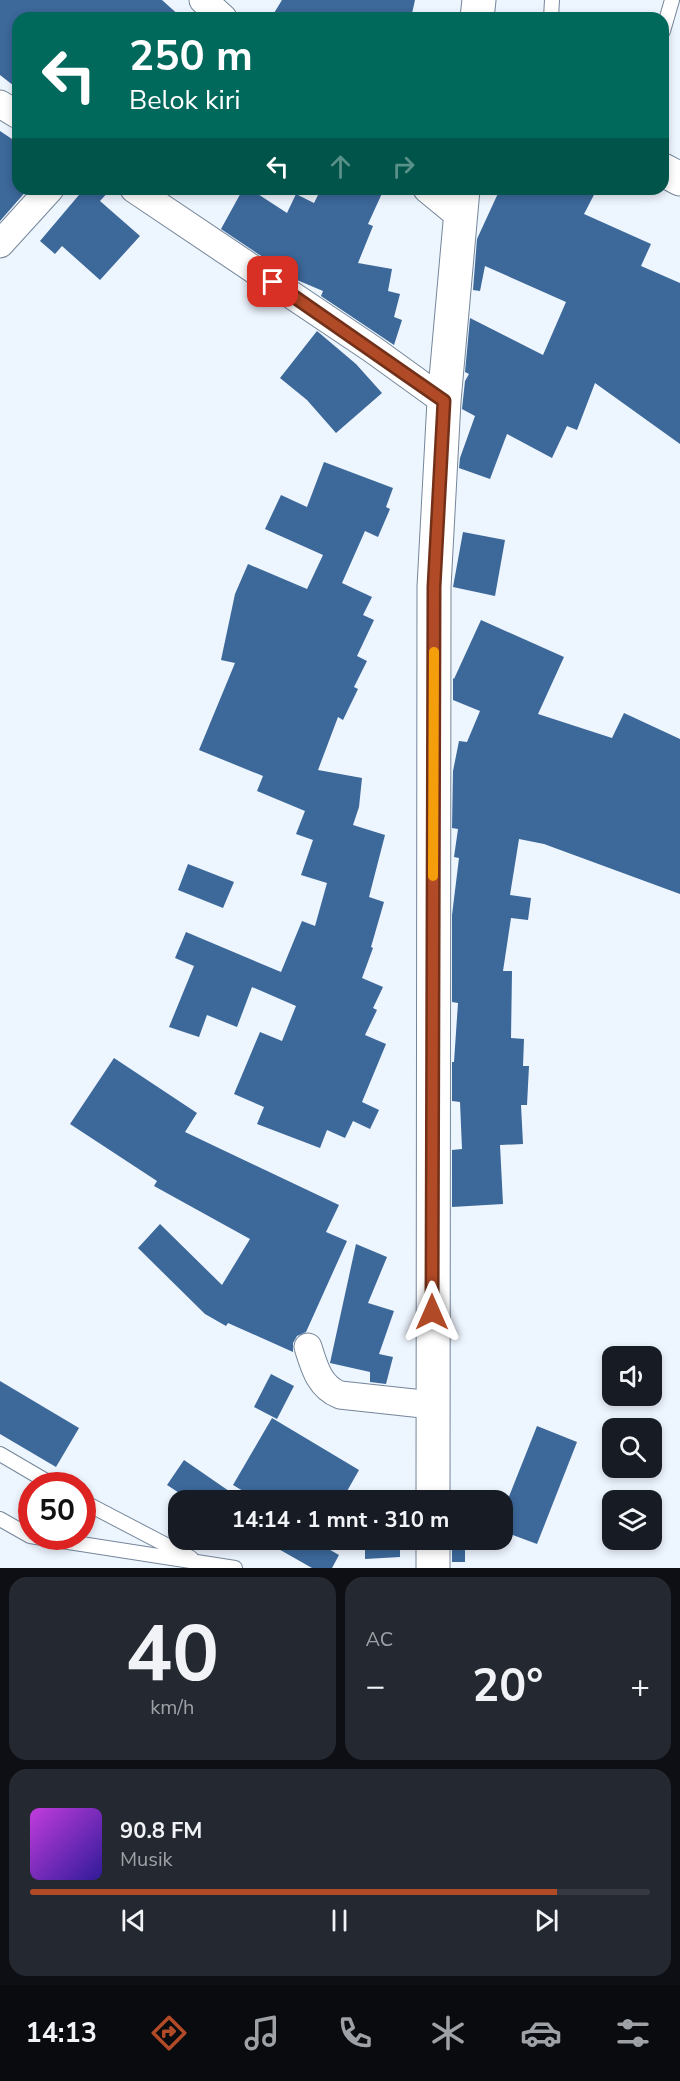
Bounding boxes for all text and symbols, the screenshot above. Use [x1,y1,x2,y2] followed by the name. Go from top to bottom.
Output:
[129,28,253,85] text: 250 m
[30,36,108,114] icon: left
[129,82,241,119] text: Belok kiri
[261,150,294,183] icon: left
[324,150,357,183] icon: ahead
[387,150,420,183] icon: right
[247,256,298,307] pin
[256,265,289,298] icon: arrive
[400,1280,464,1344] position arrow
[602,1346,662,1550] map controls
[602,1346,662,1406] button: sound
[602,1418,662,1478] button: search
[18,1472,96,1550] speed limit sign: 50
[602,1490,662,1550] button: layers
[232,1505,449,1535] text: 14:14 · 1 mnt · 310 m
[125,1601,219,1708] text: 40
[366,1626,393,1653] text: AC
[472,1656,543,1717] text: 20°
[366,1664,385,1709] text: −
[630,1664,650,1709] text: +
[150,1694,194,1721] text: km/h
[120,1816,202,1846] text: 90.8 FM
[120,1846,173,1873] text: Musik
[117,1904,150,1937] icon: previous
[323,1904,356,1937] icon: pause
[530,1904,563,1937] icon: next
[148,2012,190,2054] icon: directions
[241,2012,283,2054] icon: music
[334,2012,376,2054] icon: phone
[427,2012,469,2054] icon: climate
[520,2012,562,2054] icon: car
[612,2012,654,2054] icon: filters
[25,2015,97,2052] text: 14:13

